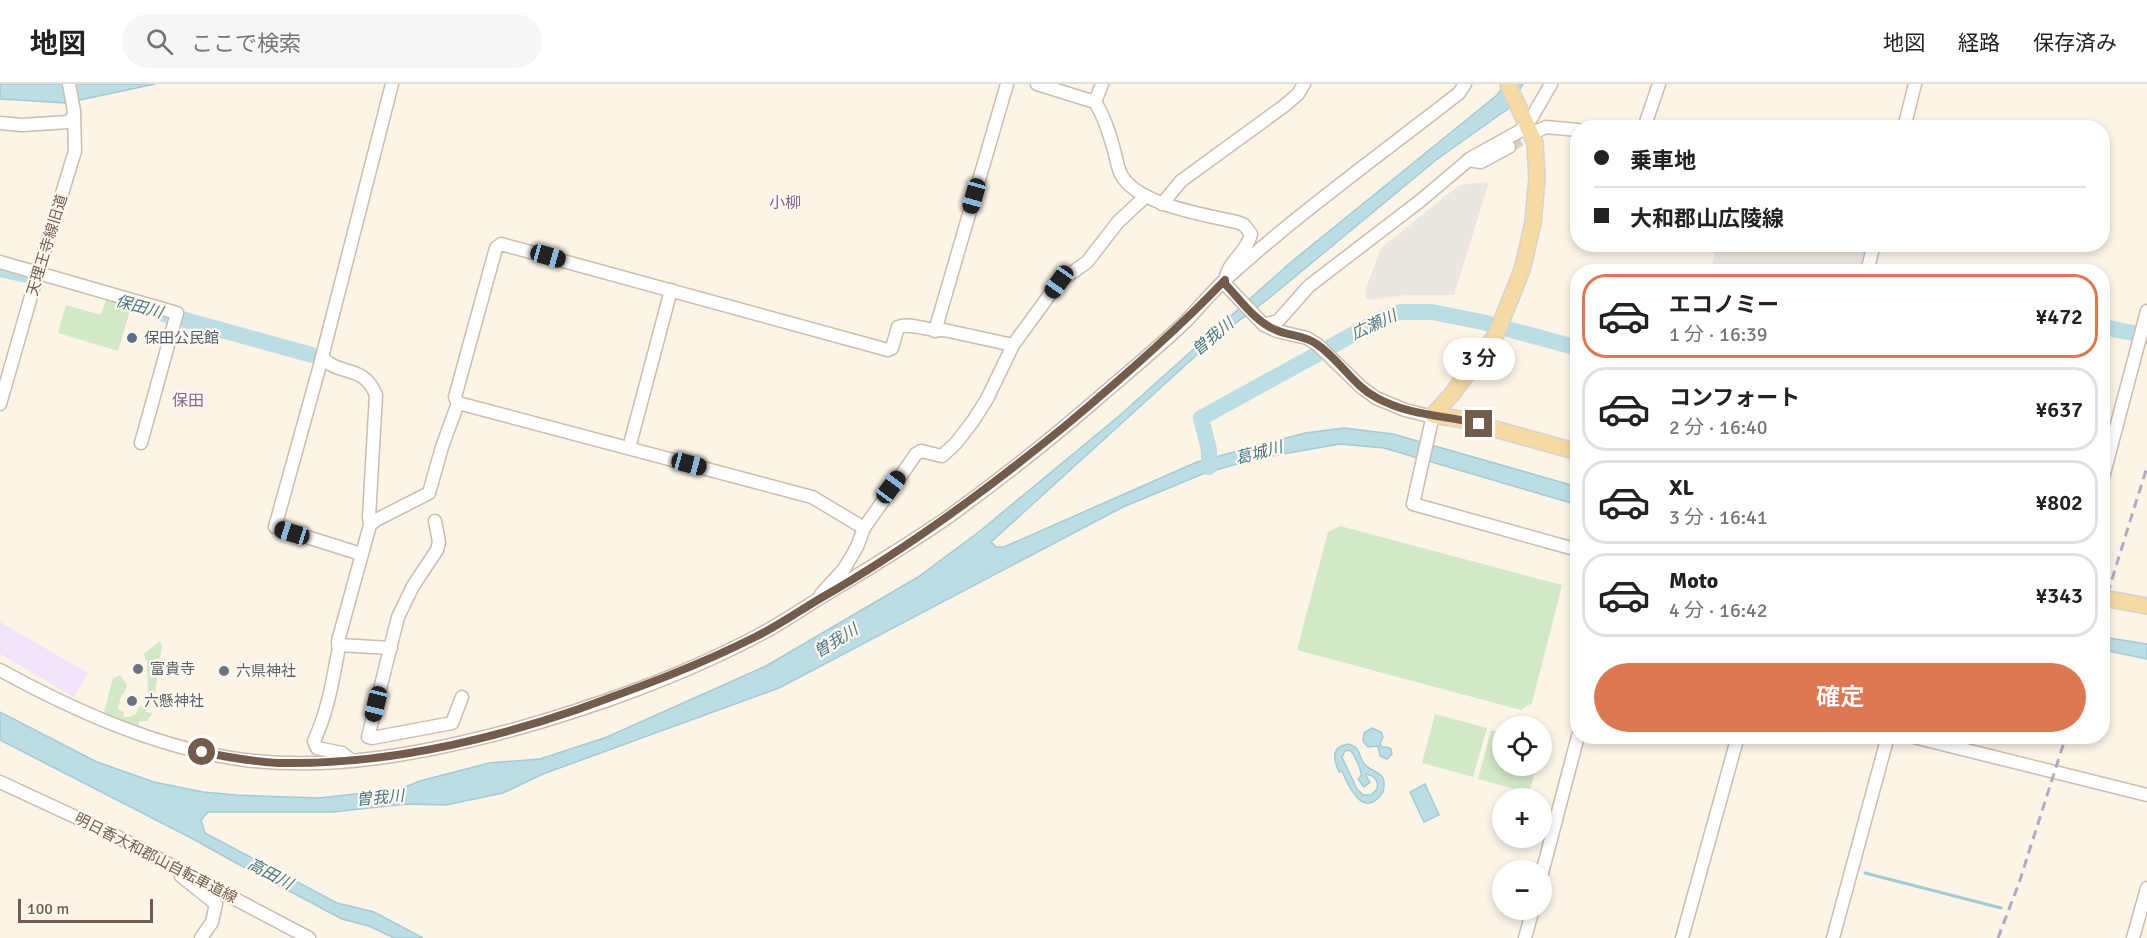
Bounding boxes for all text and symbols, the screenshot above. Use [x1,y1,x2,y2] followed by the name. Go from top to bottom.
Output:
[122,14,542,68] search box
[143,25,176,58] icon: search
[30,27,86,61] text: 地図
[191,30,301,57] text: ここで検索
[1883,30,1925,56] text: 地図
[1958,30,2000,56] text: 経路
[2033,30,2117,56] text: 保存済み
[1630,147,1696,174] text: 乗車地
[960,176,988,216] car
[23,192,71,298] street label: 天理王寺線旧道
[769,193,801,213] district label: 小柳
[1630,205,1784,232] text: 大和郡山広陵線
[528,242,568,270] car
[1041,262,1077,302] car
[1597,289,1651,343] icon: car
[113,291,167,323] water label: 保田川
[1669,291,1779,318] text: エコノミー
[2035,303,2083,330] text: ¥472
[1348,305,1402,344] water label: 広瀬川
[1188,313,1239,360] water label: 曽我川
[1669,322,1768,347] text: 1 分 · 16:39
[144,329,219,347] place label: 保田公民館
[125,331,139,345] marker: 保田公民館
[1443,337,1515,379] callout: 3 分
[1461,346,1497,371] text: 3 分
[1597,382,1651,436] icon: car
[1669,384,1800,411] text: コンフォート
[172,391,204,411] district label: 保田
[2035,396,2083,423] text: ¥637
[1465,410,1492,437] route end
[1669,415,1768,440] text: 2 分 · 16:40
[1233,437,1287,469] water label: 葛城川
[669,451,709,477] car
[873,467,909,507] car
[1669,474,1694,501] text: XL
[1597,475,1651,529] icon: car
[2035,489,2083,516] text: ¥802
[1669,505,1768,530] text: 3 分 · 16:41
[272,519,312,547] car
[1669,567,1718,594] text: Moto
[1597,568,1651,622] icon: car
[2035,582,2083,609] text: ¥343
[1669,598,1768,623] text: 4 分 · 16:42
[810,619,863,662] water label: 曽我川
[150,660,195,678] place label: 富貴寺
[131,662,145,676] marker: 富貴寺
[236,662,296,680] place label: 六県神社
[1594,663,2086,732] button: 確定
[217,664,231,678] marker: 六県神社
[363,684,389,724] car
[144,692,204,710] place label: 六懸神社
[125,694,139,708] marker: 六懸神社
[1492,716,1552,920] map controls
[1492,716,1552,776] button: locate
[188,738,215,765] route start
[355,786,407,810] water label: 曽我川
[1492,788,1552,848] button: +
[72,809,240,907] street label: 明日香大和郡山自転車道線
[244,854,298,895] water label: 高田川
[1492,860,1552,920] button: −
[18,896,153,924] scale bar
[27,899,69,919] text: 100 m

